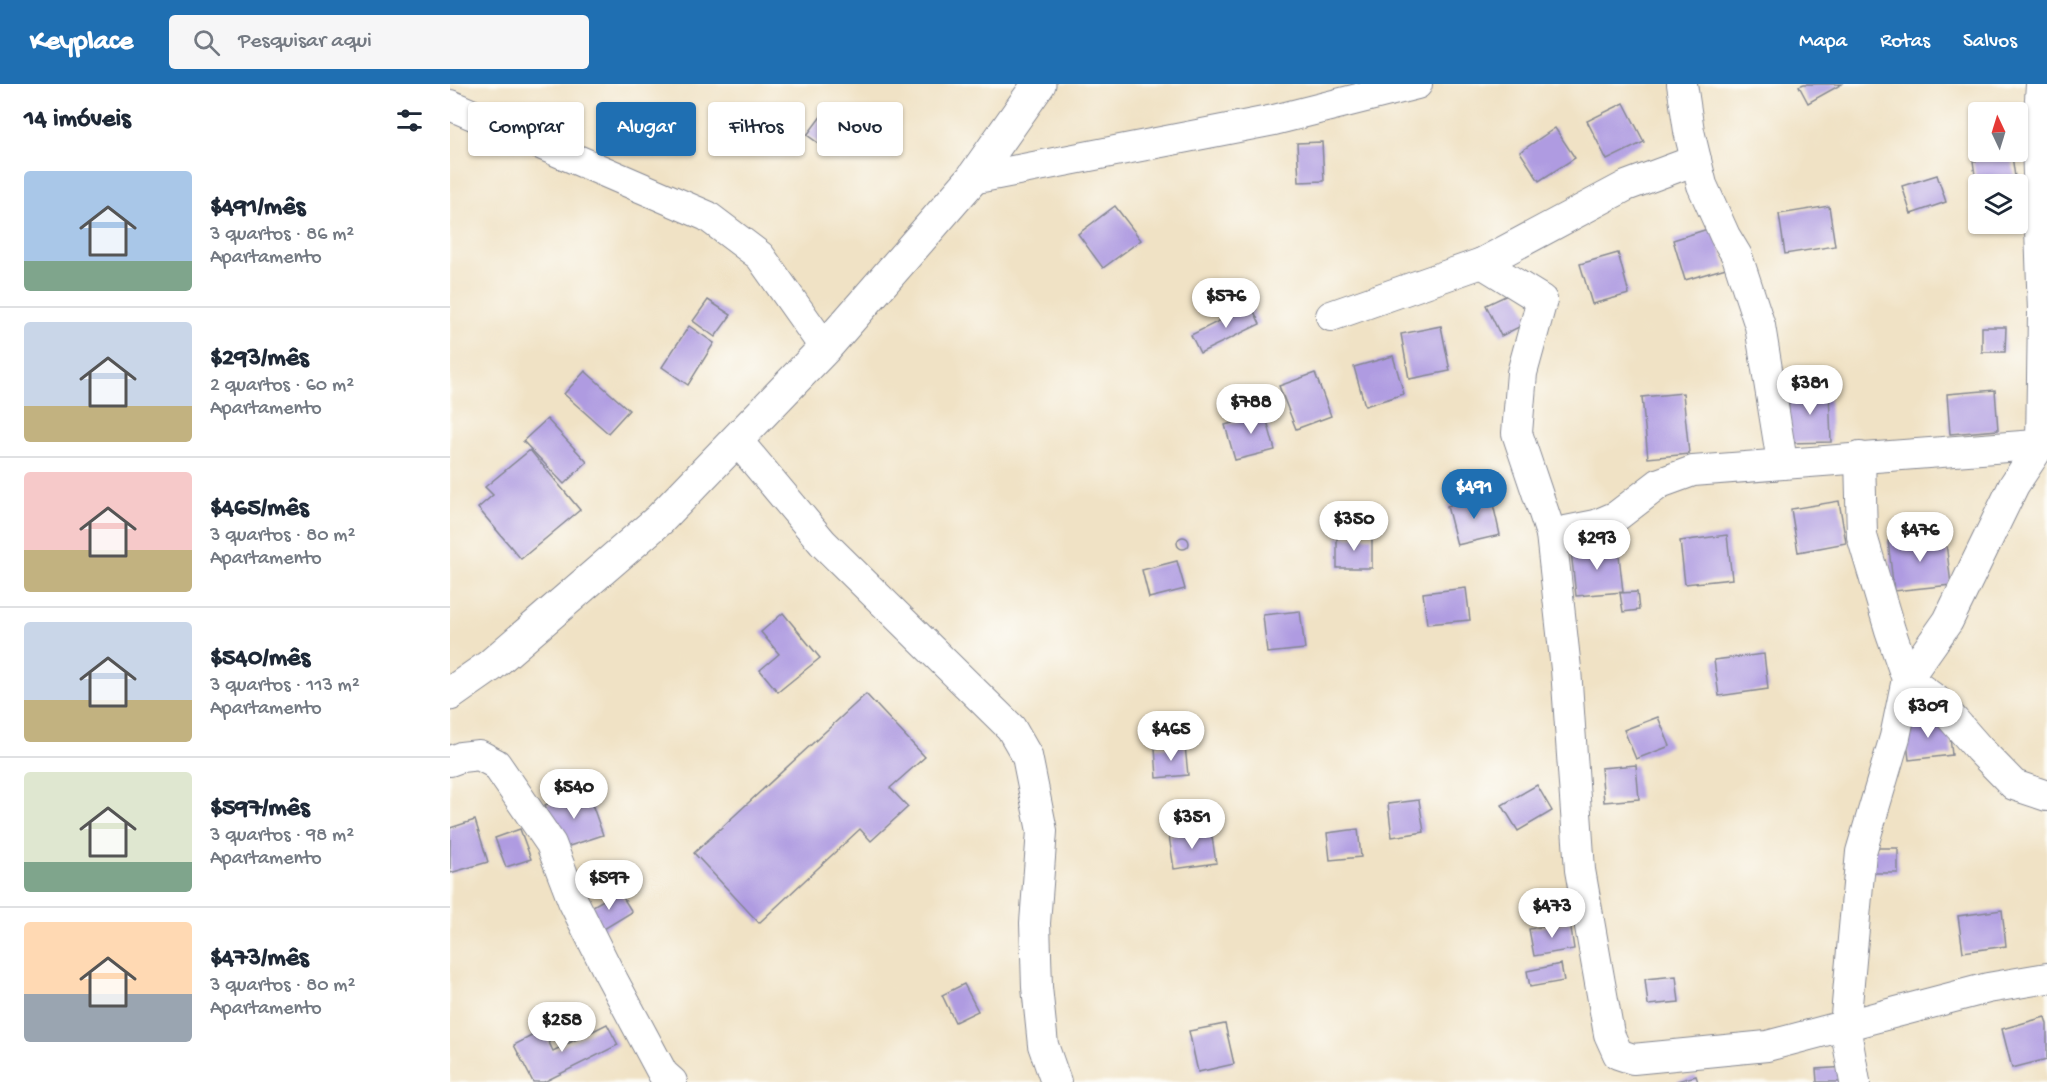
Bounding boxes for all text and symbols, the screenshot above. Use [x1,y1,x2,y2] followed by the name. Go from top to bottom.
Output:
[169,15,589,69] search box
[30,26,133,59] text: Keyplace
[190,26,223,59] icon: search
[238,29,372,55] text: Pesquisar aqui
[1799,30,1847,55] text: Mapa
[1880,30,1930,55] text: Rotas
[1963,30,2017,55] text: Salvos
[468,102,584,156] chip: Comprar
[596,102,696,156] chip: Alugar
[708,102,805,156] chip: Filtros
[817,102,903,156] chip: Novo
[1968,102,2028,162] north arrow
[1968,102,2028,234] map controls
[393,104,426,137] icon: filters
[24,105,131,136] text: 14 imóveis
[1968,174,2028,234] button: layers
[210,193,305,224] text: $491/mês
[72,195,144,267] icon: home
[210,224,354,247] text: 3 quartos · 86 m²
[210,247,322,270] text: Apartamento
[1190,278,1262,329] pin: $576
[1206,286,1246,309] text: $576
[210,344,309,375] text: $293/mês
[72,346,144,418] icon: home
[1774,365,1846,416] pin: $381
[1791,373,1829,396] text: $381
[210,375,354,398] text: 2 quartos · 60 m²
[1215,384,1287,435] pin: $788
[1230,392,1272,415] text: $788
[210,398,322,421] text: Apartamento
[1438,469,1510,520] pin: $491
[1456,477,1492,500] text: $491
[210,494,309,525] text: $465/mês
[72,496,144,568] icon: home
[1318,501,1390,552] pin: $350
[1333,509,1375,532] text: $350
[1884,512,1956,563] pin: $476
[1561,520,1633,571] pin: $293
[1901,520,1939,543] text: $476
[210,525,355,548] text: 3 quartos · 80 m²
[1577,528,1617,551] text: $293
[210,548,322,571] text: Apartamento
[210,644,310,675] text: $540/mês
[72,646,144,718] icon: home
[210,675,360,698] text: 3 quartos · 113 m²
[1892,688,1964,739] pin: $309
[1908,696,1948,719] text: $309
[210,698,322,721] text: Apartamento
[1135,711,1207,762] pin: $465
[1151,719,1191,742] text: $465
[538,769,610,820] pin: $540
[554,777,594,800] text: $540
[210,794,310,825] text: $597/mês
[72,796,144,868] icon: home
[1156,799,1228,850] pin: $351
[1173,807,1211,830] text: $351
[210,825,354,848] text: 3 quartos · 98 m²
[210,848,322,871] text: Apartamento
[573,860,645,911] pin: $597
[589,868,629,891] text: $597
[1516,888,1588,939] pin: $473
[1532,896,1572,919] text: $473
[210,944,309,975] text: $473/mês
[72,946,144,1018] icon: home
[210,975,355,998] text: 3 quartos · 80 m²
[210,998,322,1021] text: Apartamento
[526,1002,598,1053] pin: $258
[542,1010,582,1033] text: $258

